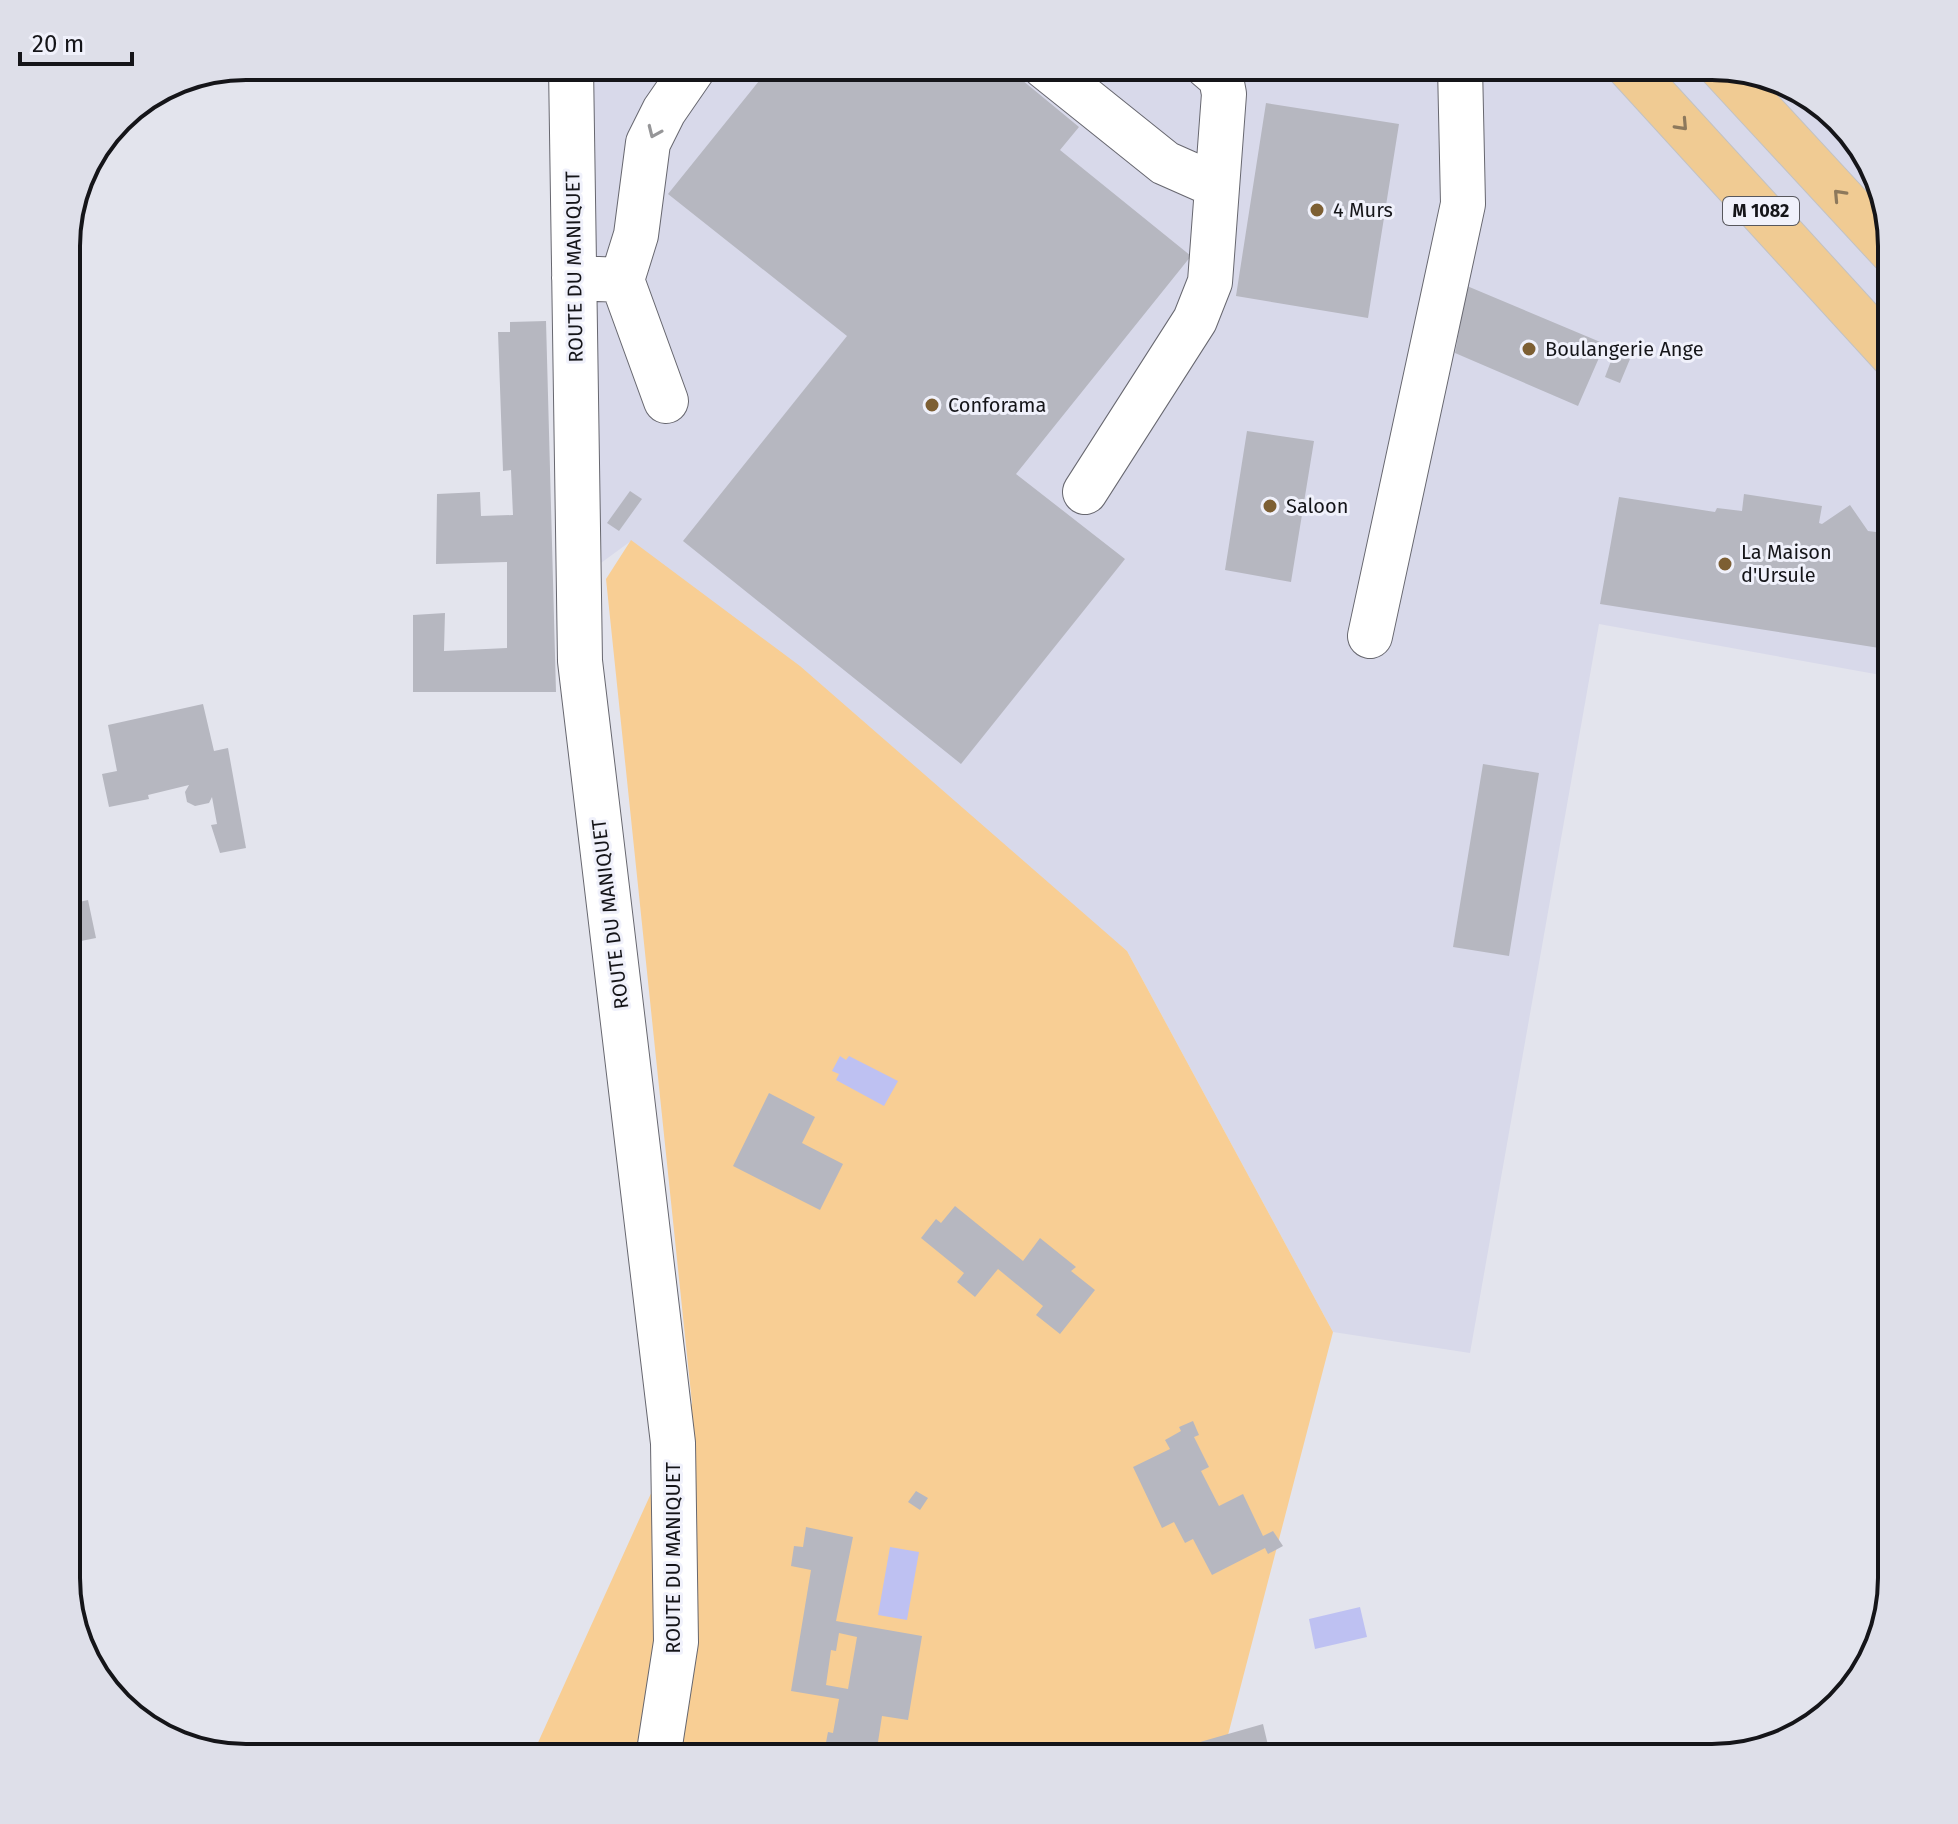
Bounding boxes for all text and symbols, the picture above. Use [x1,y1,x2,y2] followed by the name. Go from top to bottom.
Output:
[20,16,132,66] scale bar
[32,30,84,58] text: 20 m
[1672,116,1686,131] one-way arrow
[647,124,663,138] one-way arrow
[560,170,588,363] street label: ROUTE DU MANIQUET
[1834,189,1848,204] one-way arrow
[1723,197,1799,225] road number: M 1082
[1333,198,1393,222] place label: 4 Murs
[1308,201,1326,219] marker: 4 Murs
[1545,337,1704,361] place label: Boulangerie Ange
[1520,340,1538,358] marker: Boulangerie Ange
[948,393,1046,417] place label: Conforama
[923,396,941,414] marker: Conforama
[1286,494,1348,518] place label: Saloon
[1261,497,1279,515] marker: Saloon
[1741,540,1832,587] place label: La Maison d'Ursule
[1716,555,1734,573] marker: La Maison d'Ursule
[586,817,634,1010] street label: ROUTE DU MANIQUET
[661,1462,685,1654] street label: ROUTE DU MANIQUET

